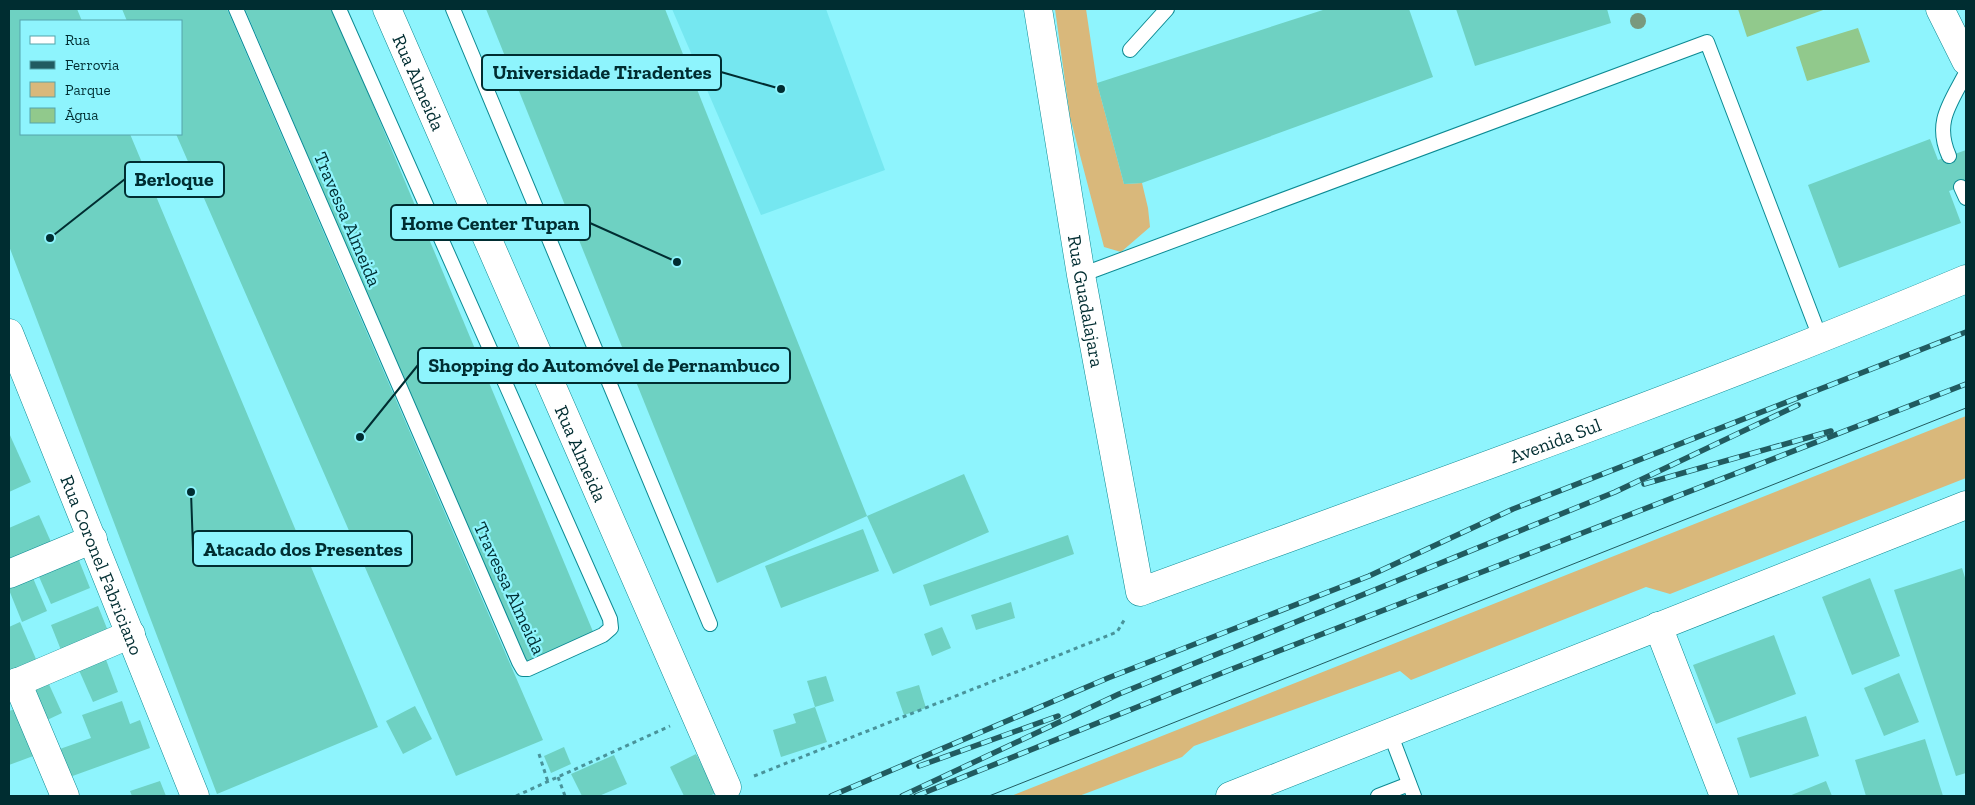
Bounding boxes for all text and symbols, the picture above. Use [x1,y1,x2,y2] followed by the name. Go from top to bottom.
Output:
[20,20,182,135] legend
[65,31,90,49] text: Rua
[387,31,450,134] street label: Rua Almeida
[482,55,721,90] callout: Universidade Tiradentes
[65,56,119,74] text: Ferrovia
[492,60,712,84] text: Universidade Tiradentes
[65,81,111,99] text: Parque
[65,106,98,124] text: Água
[309,149,386,290] street label: Travessa Almeida
[125,162,224,197] callout: Berloque
[134,167,214,191] text: Berloque
[391,205,590,240] callout: Home Center Tupan
[401,211,579,235] text: Home Center Tupan
[1063,233,1109,369] street label: Rua Guadalajara
[418,348,790,383] callout: Shopping do Automóvel de Pernambuco
[428,353,780,377] text: Shopping do Automóvel de Pernambuco
[550,402,612,505] street label: Rua Almeida
[1507,413,1604,468] street label: Avenida Sul
[55,472,148,659] street label: Rua Coronel Fabriciano
[469,518,550,658] street label: Travessa Almeida
[193,531,412,566] callout: Atacado dos Presentes
[203,537,403,561] text: Atacado dos Presentes

